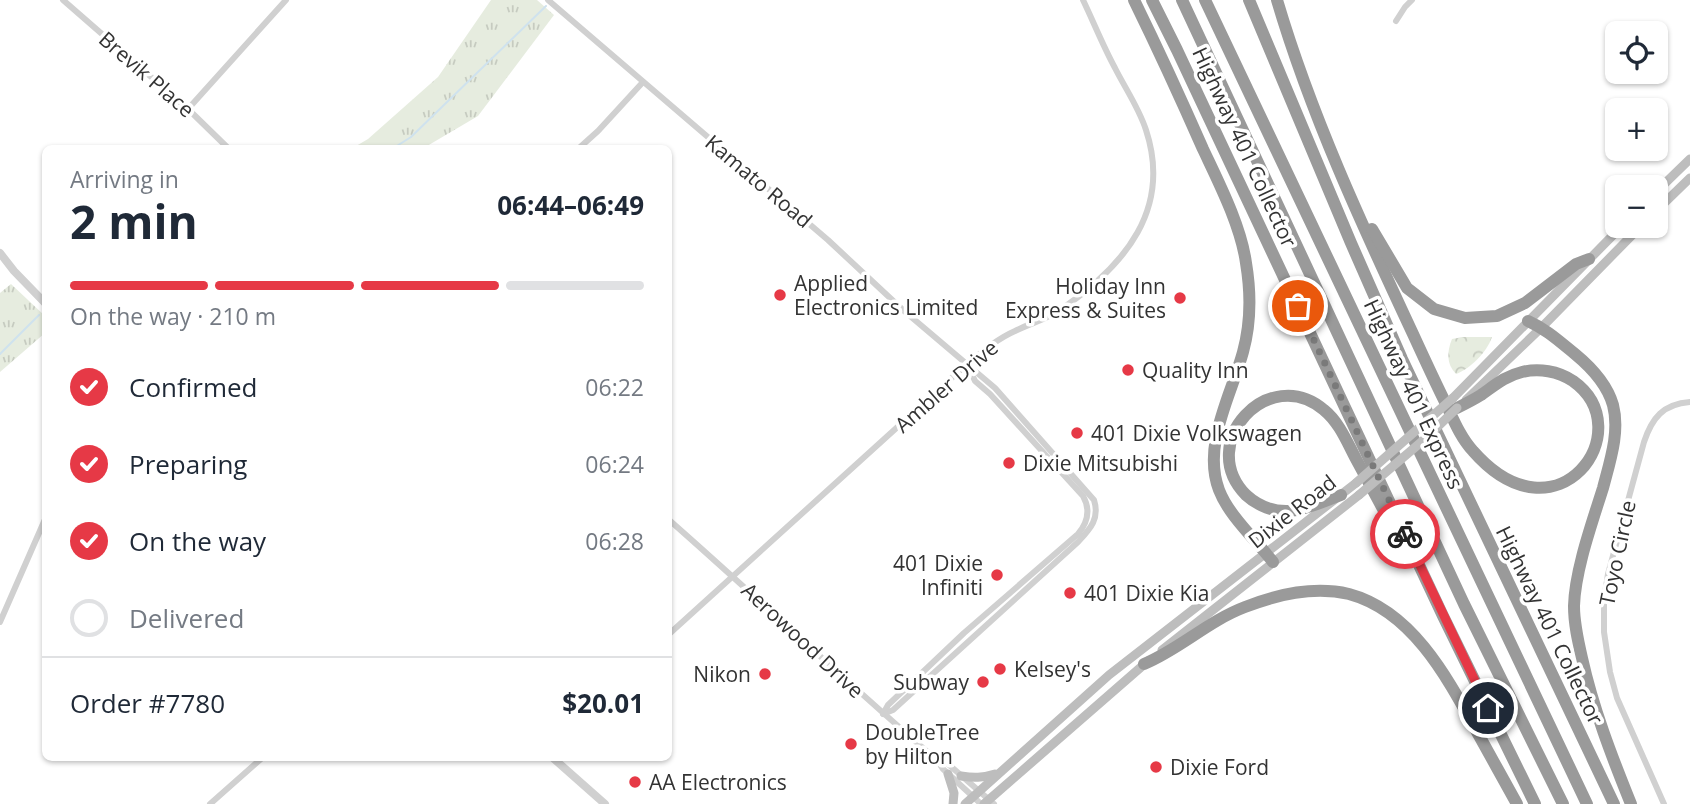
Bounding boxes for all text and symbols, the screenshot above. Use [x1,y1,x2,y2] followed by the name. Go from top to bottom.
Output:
[1605,21,1668,238] map controls
[1605,21,1668,84] button: locate
[93,25,201,123] street label: Brevik Place
[1186,43,1304,252] street label: Highway 401 Collector
[1605,98,1668,161] button: +
[700,128,818,234] street label: Kamato Road
[70,163,179,195] text: Arriving in
[1605,175,1668,238] button: −
[497,187,644,223] text: 06:44–06:49
[70,190,198,252] text: 2 min
[794,269,978,321] place label: Applied Electronics Limited
[1005,272,1166,324] place label: Holiday Inn Express & Suites
[1268,276,1328,336] pin
[772,287,788,303] marker: Applied Electronics Limited
[1279,287,1317,325] icon: bag
[1172,290,1188,306] marker: Holiday Inn Express & Suites
[1358,295,1470,493] street label: Highway 401 Express
[70,300,276,332] text: On the way · 210 m
[888,333,1004,439] street label: Ambler Drive
[1142,356,1249,384] place label: Quality Inn
[1120,362,1136,378] marker: Quality Inn
[70,368,108,406] icon: check
[129,369,257,405] text: Confirmed
[585,371,644,403] text: 06:22
[1091,419,1302,447] place label: 401 Dixie Volkswagen
[1069,425,1085,441] marker: 401 Dixie Volkswagen
[70,445,108,483] icon: check
[129,446,247,482] text: Preparing
[585,448,644,480] text: 06:24
[1023,449,1178,477] place label: Dixie Mitsubishi
[1001,455,1017,471] marker: Dixie Mitsubishi
[1242,468,1342,554] street label: Dixie Road
[1592,498,1642,608] street label: Toyo Circle
[1370,499,1440,569] courier
[1386,515,1424,553] icon: bike
[1490,521,1610,729] street label: Highway 401 Collector
[70,522,108,560] icon: check
[129,523,266,559] text: On the way
[585,525,644,557] text: 06:28
[893,549,983,601] place label: 401 Dixie Infiniti
[989,567,1005,583] marker: 401 Dixie Infiniti
[736,576,870,704] street label: Aerowood Drive
[1084,579,1209,607] place label: 401 Dixie Kia
[1062,585,1078,601] marker: 401 Dixie Kia
[129,600,244,636] text: Delivered
[1014,655,1091,683] place label: Kelsey's
[693,660,751,688] place label: Nikon
[992,661,1008,677] marker: Kelsey's
[757,666,773,682] marker: Nikon
[893,668,969,696] place label: Subway
[975,674,991,690] marker: Subway
[1458,678,1518,738] pin
[70,685,225,721] text: Order #7780
[562,685,644,721] text: $20.01
[1469,689,1507,727] icon: home
[865,718,979,770] place label: DoubleTree by Hilton
[843,736,859,752] marker: DoubleTree by Hilton
[1170,753,1269,781] place label: Dixie Ford
[1148,759,1164,775] marker: Dixie Ford
[649,768,787,796] place label: AA Electronics
[627,774,643,790] marker: AA Electronics

